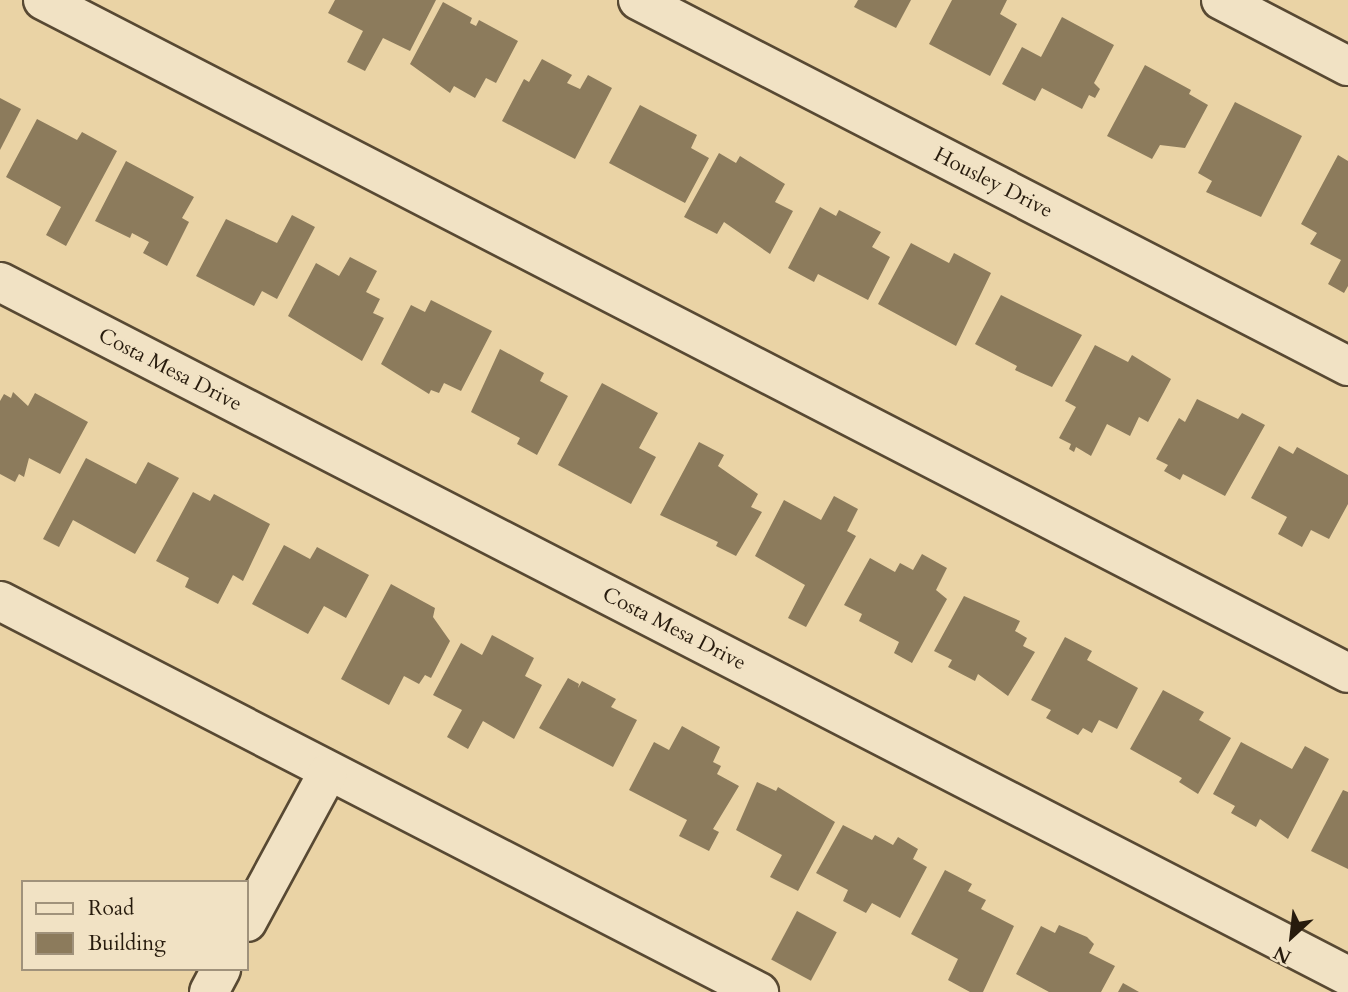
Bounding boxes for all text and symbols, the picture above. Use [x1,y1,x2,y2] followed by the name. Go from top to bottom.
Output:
[929,142,1057,224] street label: Housley Drive
[94,323,246,417] street label: Costa Mesa Drive
[598,582,750,676] street label: Costa Mesa Drive
[21,880,248,971] legend
[88,894,134,923] text: Road
[1257,901,1327,971] north arrow
[88,929,166,958] text: Building
[1269,939,1296,970] text: N

